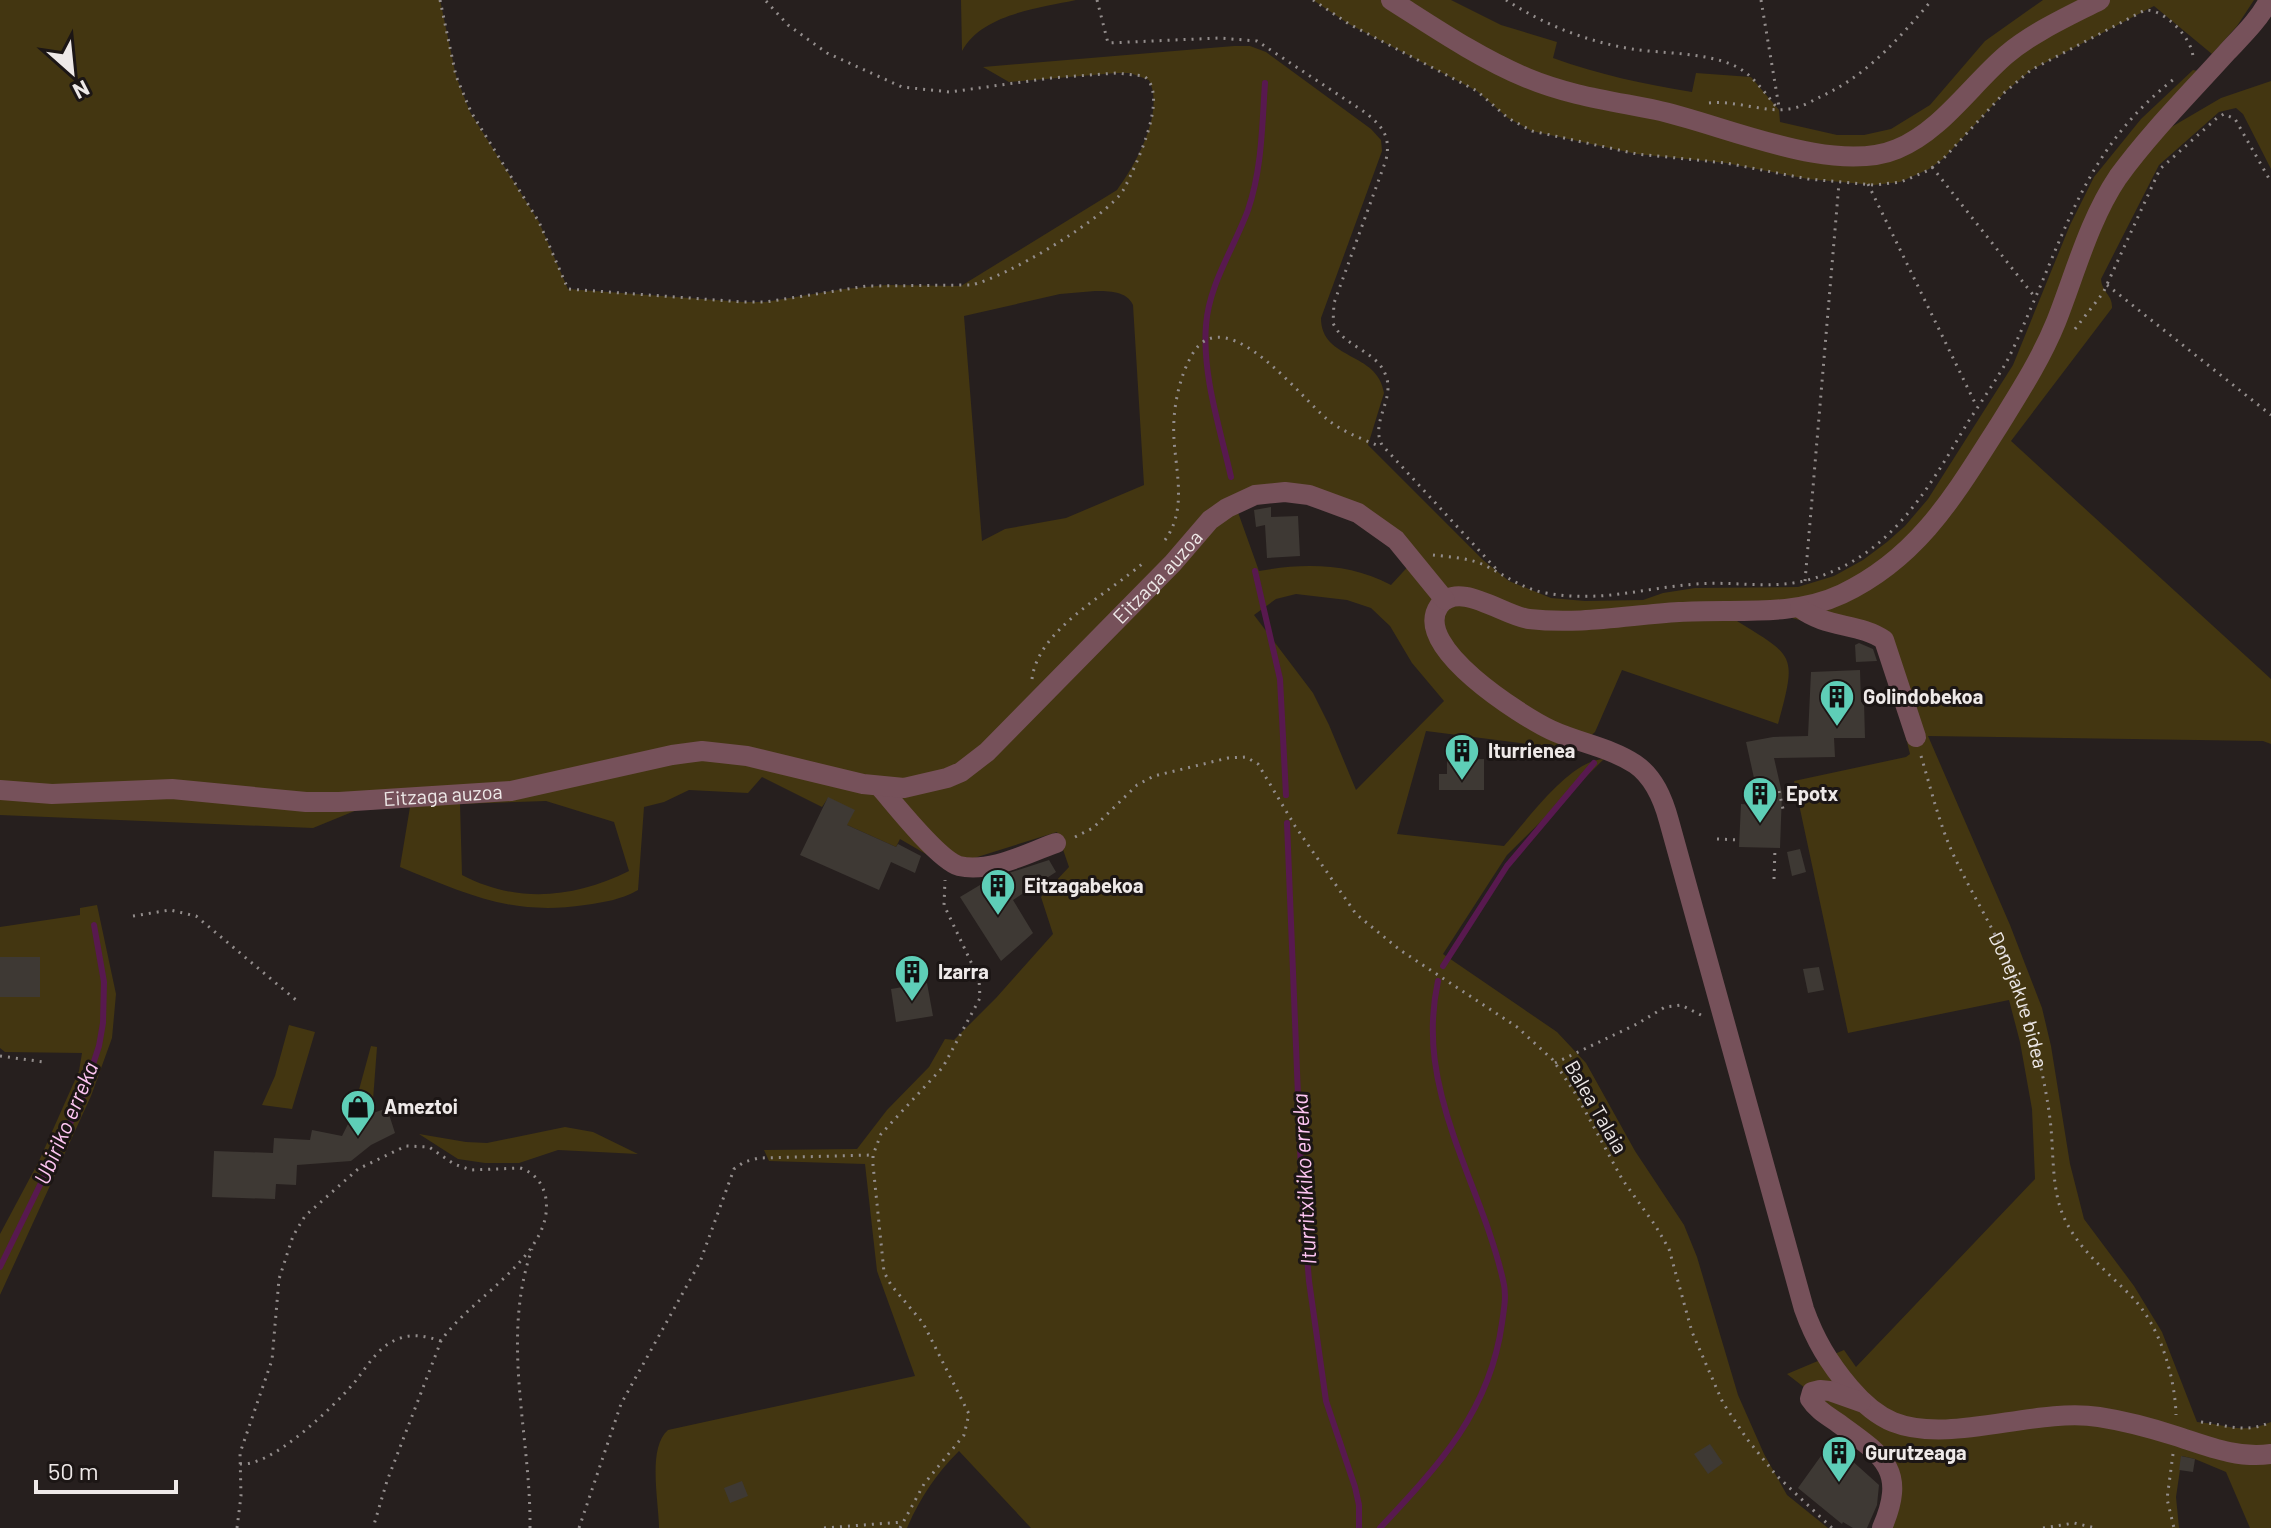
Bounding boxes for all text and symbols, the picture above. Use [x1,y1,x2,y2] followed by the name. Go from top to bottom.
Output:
[32,32,112,112] north arrow
[69,76,94,106] text: N
[1107,525,1207,628] street label: Eitzaga auzoa
[1818,678,1856,728] building icon: Golindobekoa
[1863,684,1983,708] place label: Golindobekoa
[1443,732,1481,782] building icon: Iturrienea
[1488,738,1575,762] place label: Iturrienea
[1741,775,1779,825] building icon: Epotx
[382,779,503,810] street label: Eitzaga auzoa
[1786,781,1838,805] place label: Epotx
[979,867,1017,917] building icon: Eitzagabekoa
[1024,873,1143,897] place label: Eitzagabekoa
[1984,927,2054,1070] street label: Donejakue bidea
[893,953,931,1003] building icon: Izarra
[938,959,989,983] place label: Izarra
[1561,1056,1633,1157] street label: Balea Talaia
[28,1057,103,1188] water label: Ubiriko erreka
[339,1088,377,1138] shop icon: Ameztoi
[1286,1093,1320,1265] water label: Iturritxikiko erreka
[384,1094,458,1118] place label: Ameztoi
[1820,1434,1858,1484] building icon: Gurutzeaga
[1865,1440,1967,1464] place label: Gurutzeaga
[36,1444,176,1494] scale bar
[48,1456,99,1485] text: 50 m

